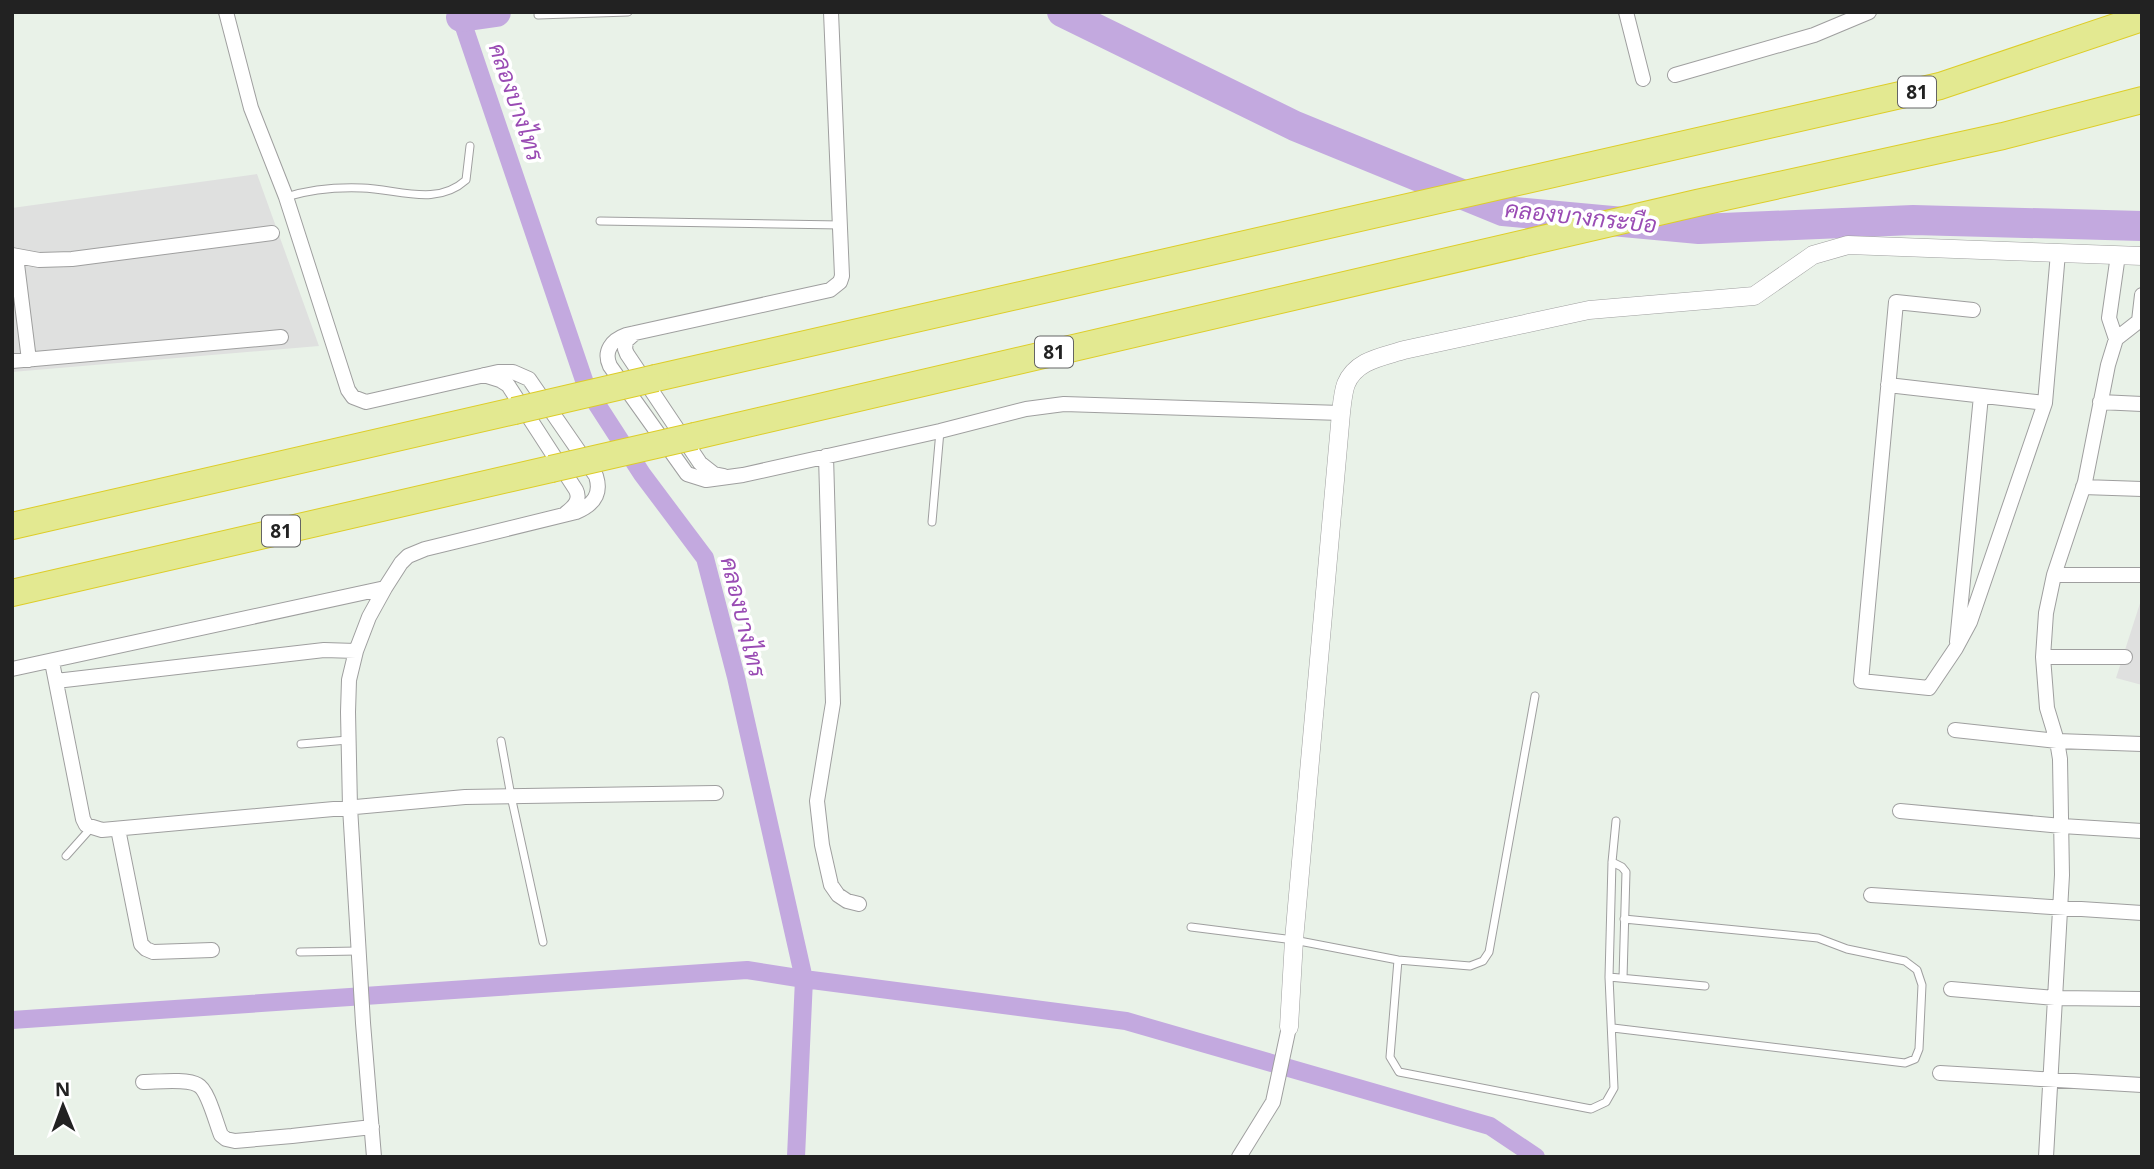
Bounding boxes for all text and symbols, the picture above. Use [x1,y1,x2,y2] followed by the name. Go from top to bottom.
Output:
[482,38,552,166] water label: คลองบางไทร
[1898,76,1936,108] road number: 81
[1504,192,1659,240] water label: คลองบางกระบือ
[1035,336,1073,368] road number: 81
[262,516,300,546] road number: 81
[714,553,775,681] water label: คลองบางไทร
[28,1071,98,1141] north arrow
[55,1076,71,1102] text: N

